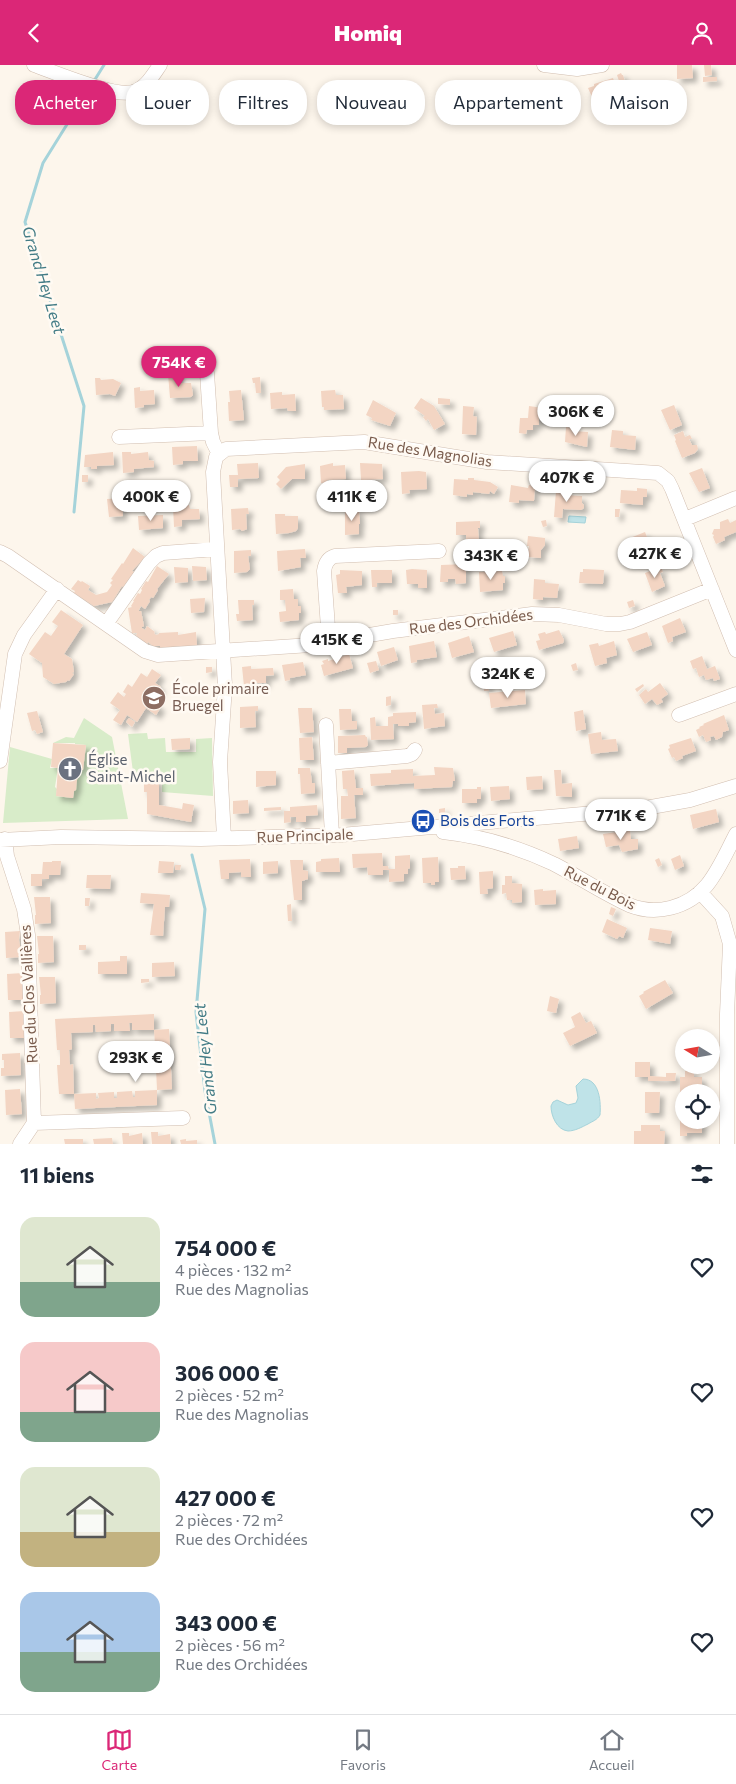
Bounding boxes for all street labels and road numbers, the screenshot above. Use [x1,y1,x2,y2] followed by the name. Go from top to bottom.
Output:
[367,432,494,470] street label: Rue des Magnolias
[408,604,534,638] street label: Rue des Orchidées
[256,824,354,846] street label: Rue Principale
[561,861,640,913] street label: Rue du Bois
[15,924,41,1064] street label: Rue du Clos Vallières

